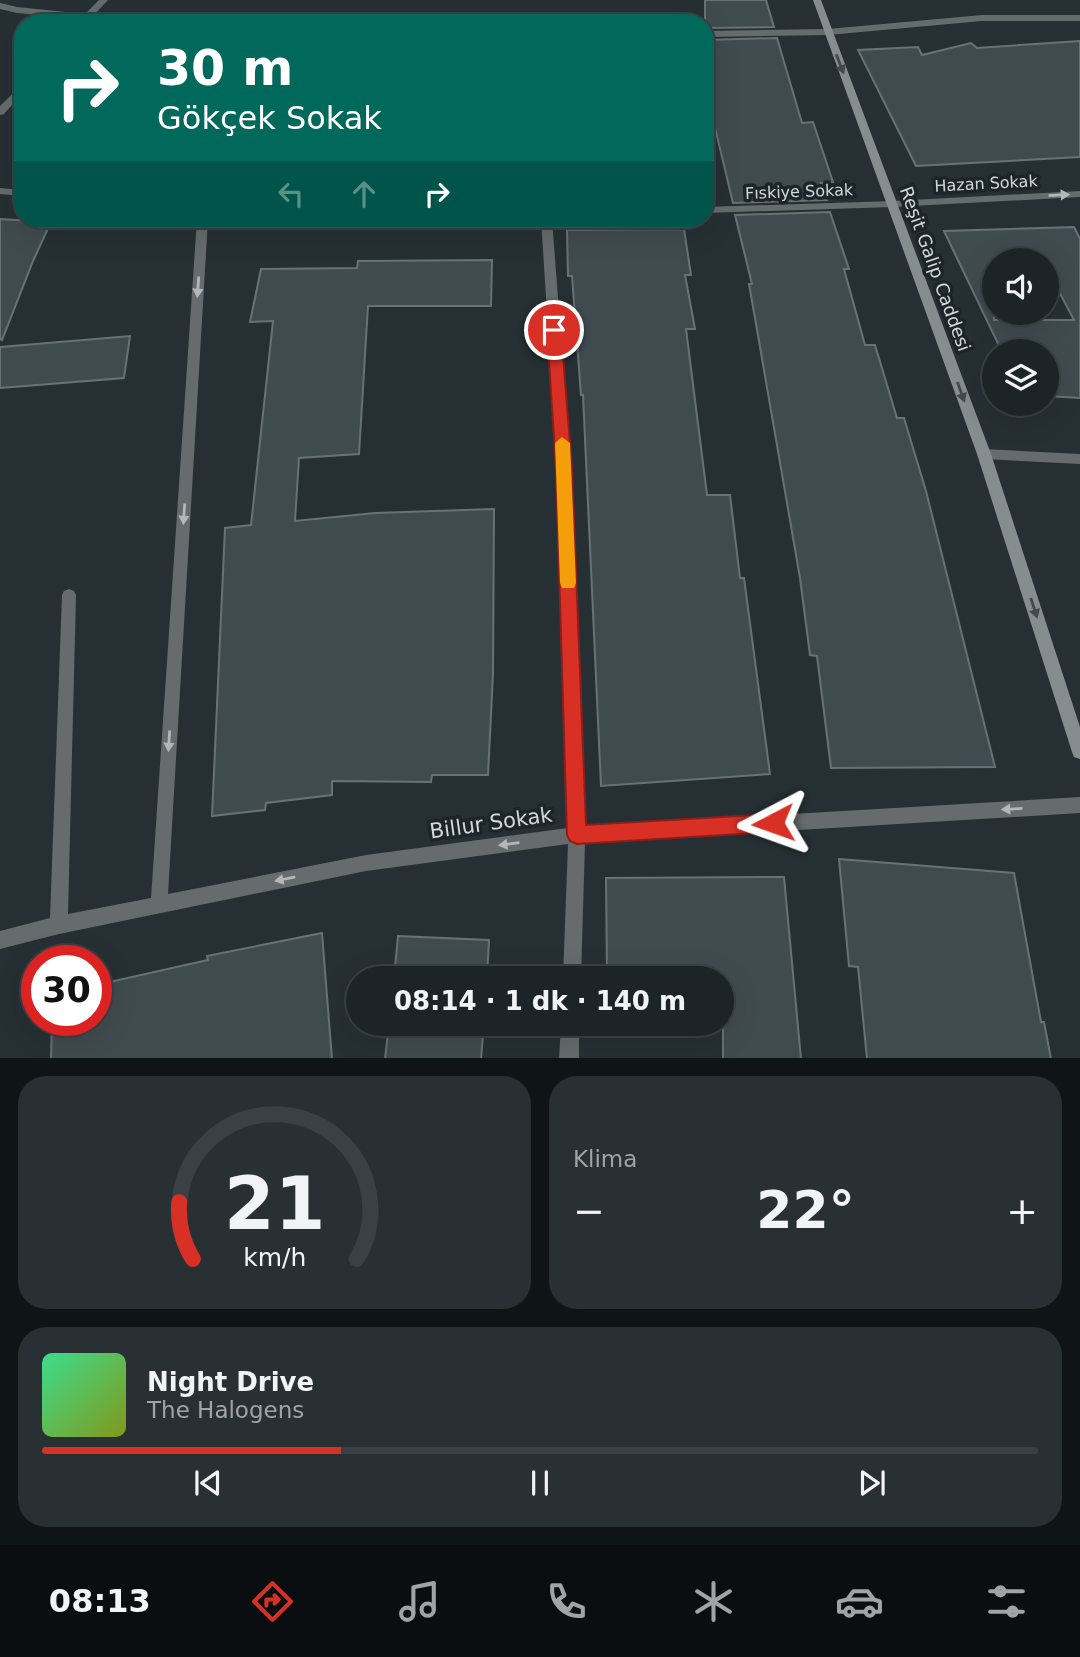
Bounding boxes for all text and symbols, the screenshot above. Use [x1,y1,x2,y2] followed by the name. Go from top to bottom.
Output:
[157,40,293,97] text: 30 m
[42,42,133,133] icon: right
[835,54,846,75] one-way arrow
[157,99,382,137] text: Gökçek Sokak
[934,171,1039,196] street label: Hazan Sokak
[272,175,310,213] icon: left
[345,175,383,213] icon: ahead
[418,175,456,213] icon: right
[745,180,854,203] street label: Fıskiye Sokak
[896,183,975,354] street label: Reşit Galip Caddesi
[1048,189,1070,200] one-way arrow
[982,248,1059,416] map controls
[982,248,1059,325] button: sound
[192,276,203,298] one-way arrow
[524,300,584,360] pin
[535,311,573,349] icon: arrive
[982,339,1059,416] button: layers
[956,382,967,403] one-way arrow
[178,503,189,525] one-way arrow
[1029,598,1039,619] one-way arrow
[163,730,174,752] one-way arrow
[736,786,810,860] position arrow
[428,802,555,843] street label: Billur Sokak
[1001,804,1023,815] one-way arrow
[498,838,520,849] one-way arrow
[274,874,296,885] one-way arrow
[21,945,112,1036] speed limit sign: 30
[394,986,686,1016] text: 08:14 · 1 dk · 140 m
[573,1146,637,1172] text: Klima
[224,1161,325,1246] text: 21
[756,1180,855,1240] text: 22°
[573,1189,605,1233] text: −
[1006,1189,1038,1233] text: +
[243,1242,306,1271] text: km/h
[147,1367,314,1397] text: Night Drive
[147,1397,304,1423] text: The Halogens
[189,1464,227,1502] icon: previous
[521,1464,559,1502] icon: pause
[853,1464,891,1502] icon: next
[248,1577,297,1626] icon: directions
[395,1577,444,1626] icon: music
[542,1577,591,1626] icon: phone
[689,1577,738,1626] icon: climate
[835,1577,884,1626] icon: car
[982,1577,1031,1626] icon: filters
[49,1582,151,1620] text: 08:13

